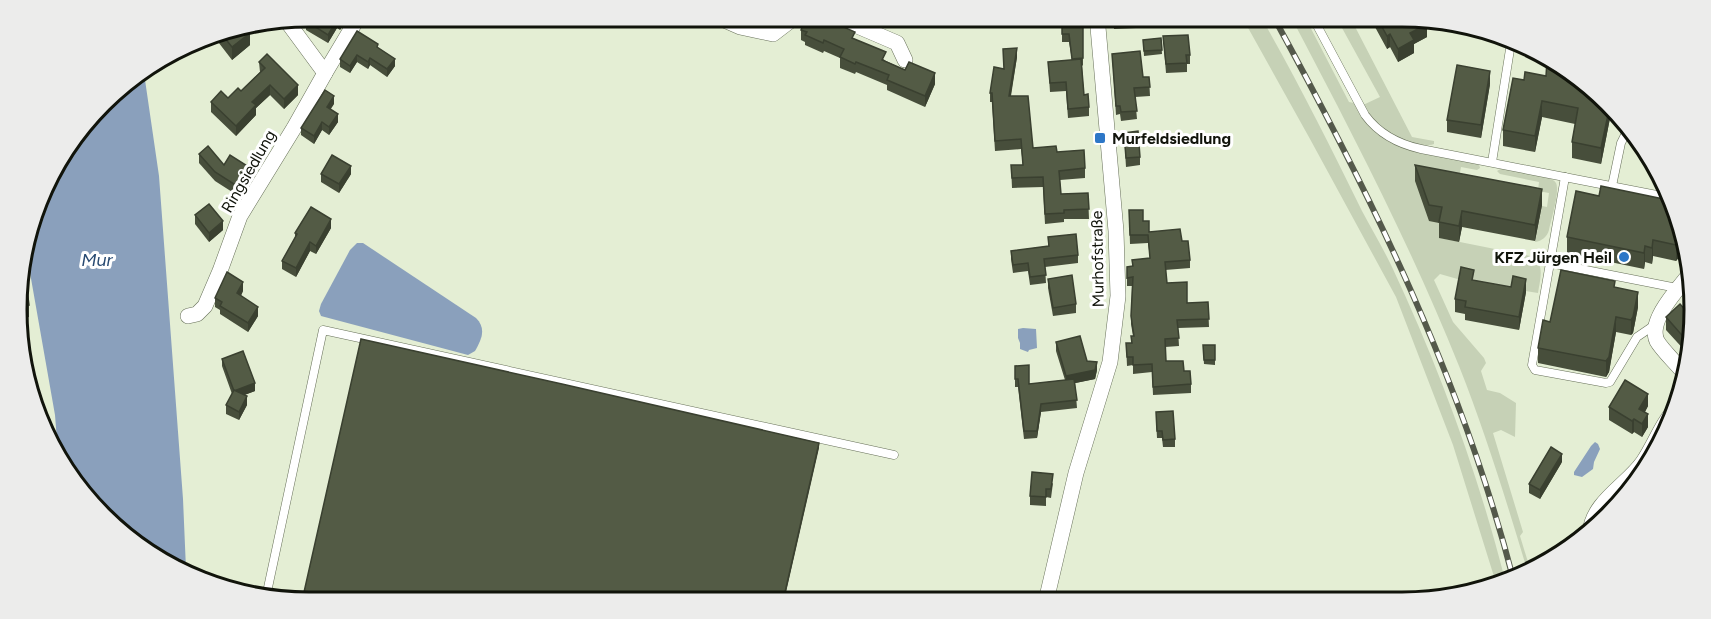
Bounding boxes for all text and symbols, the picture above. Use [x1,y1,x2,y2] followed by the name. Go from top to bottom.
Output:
[217,127,280,216] street label: Ringsiedlung
[1112,129,1231,148] place label: Murfeldsiedlung
[1093,131,1107,145] marker: Murfeldsiedlung
[1087,210,1108,308] street label: Murhofstraße
[1494,248,1612,267] place label: KFZ Jürgen Heil
[81,249,114,271] water label: Mur
[1617,250,1631,264] marker: KFZ Jürgen Heil

